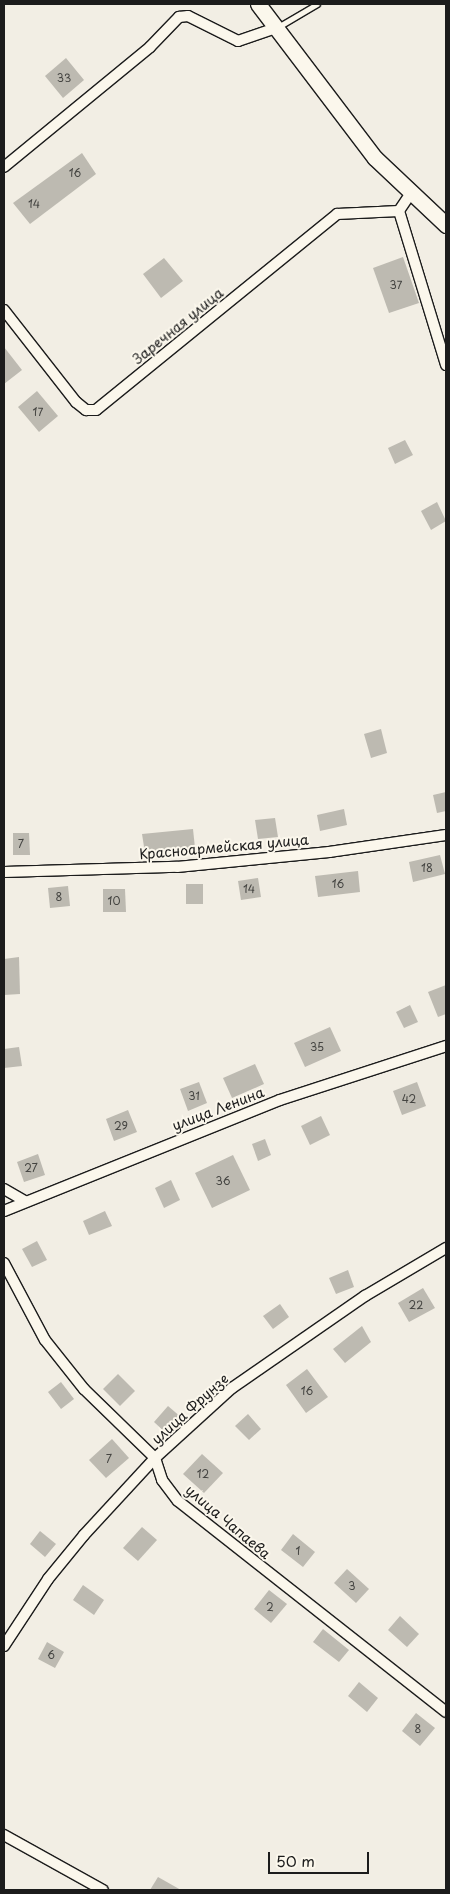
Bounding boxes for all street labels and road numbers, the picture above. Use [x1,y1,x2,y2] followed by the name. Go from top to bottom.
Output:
[129,284,227,368] street label: Заречная улица
[138,831,310,863] street label: Красноармейская улица
[169,1084,267,1134] street label: улица Ленина
[148,1370,232,1448] street label: улица Фрунзе
[182,1482,274,1562] street label: улица Чапаева

